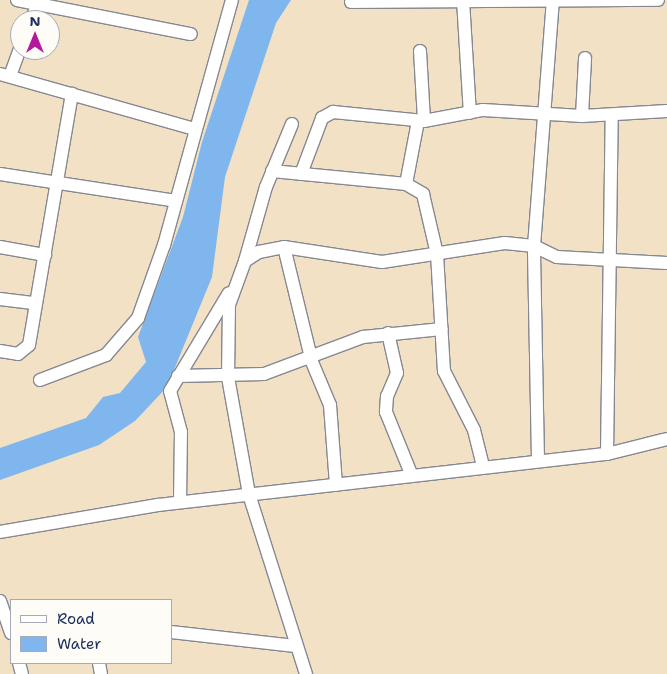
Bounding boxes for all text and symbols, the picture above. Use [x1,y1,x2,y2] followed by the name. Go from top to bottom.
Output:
[10,10,60,60] north arrow
[29,12,41,30] text: N
[10,599,172,664] legend
[57,609,95,629] text: Road
[57,634,101,654] text: Water

